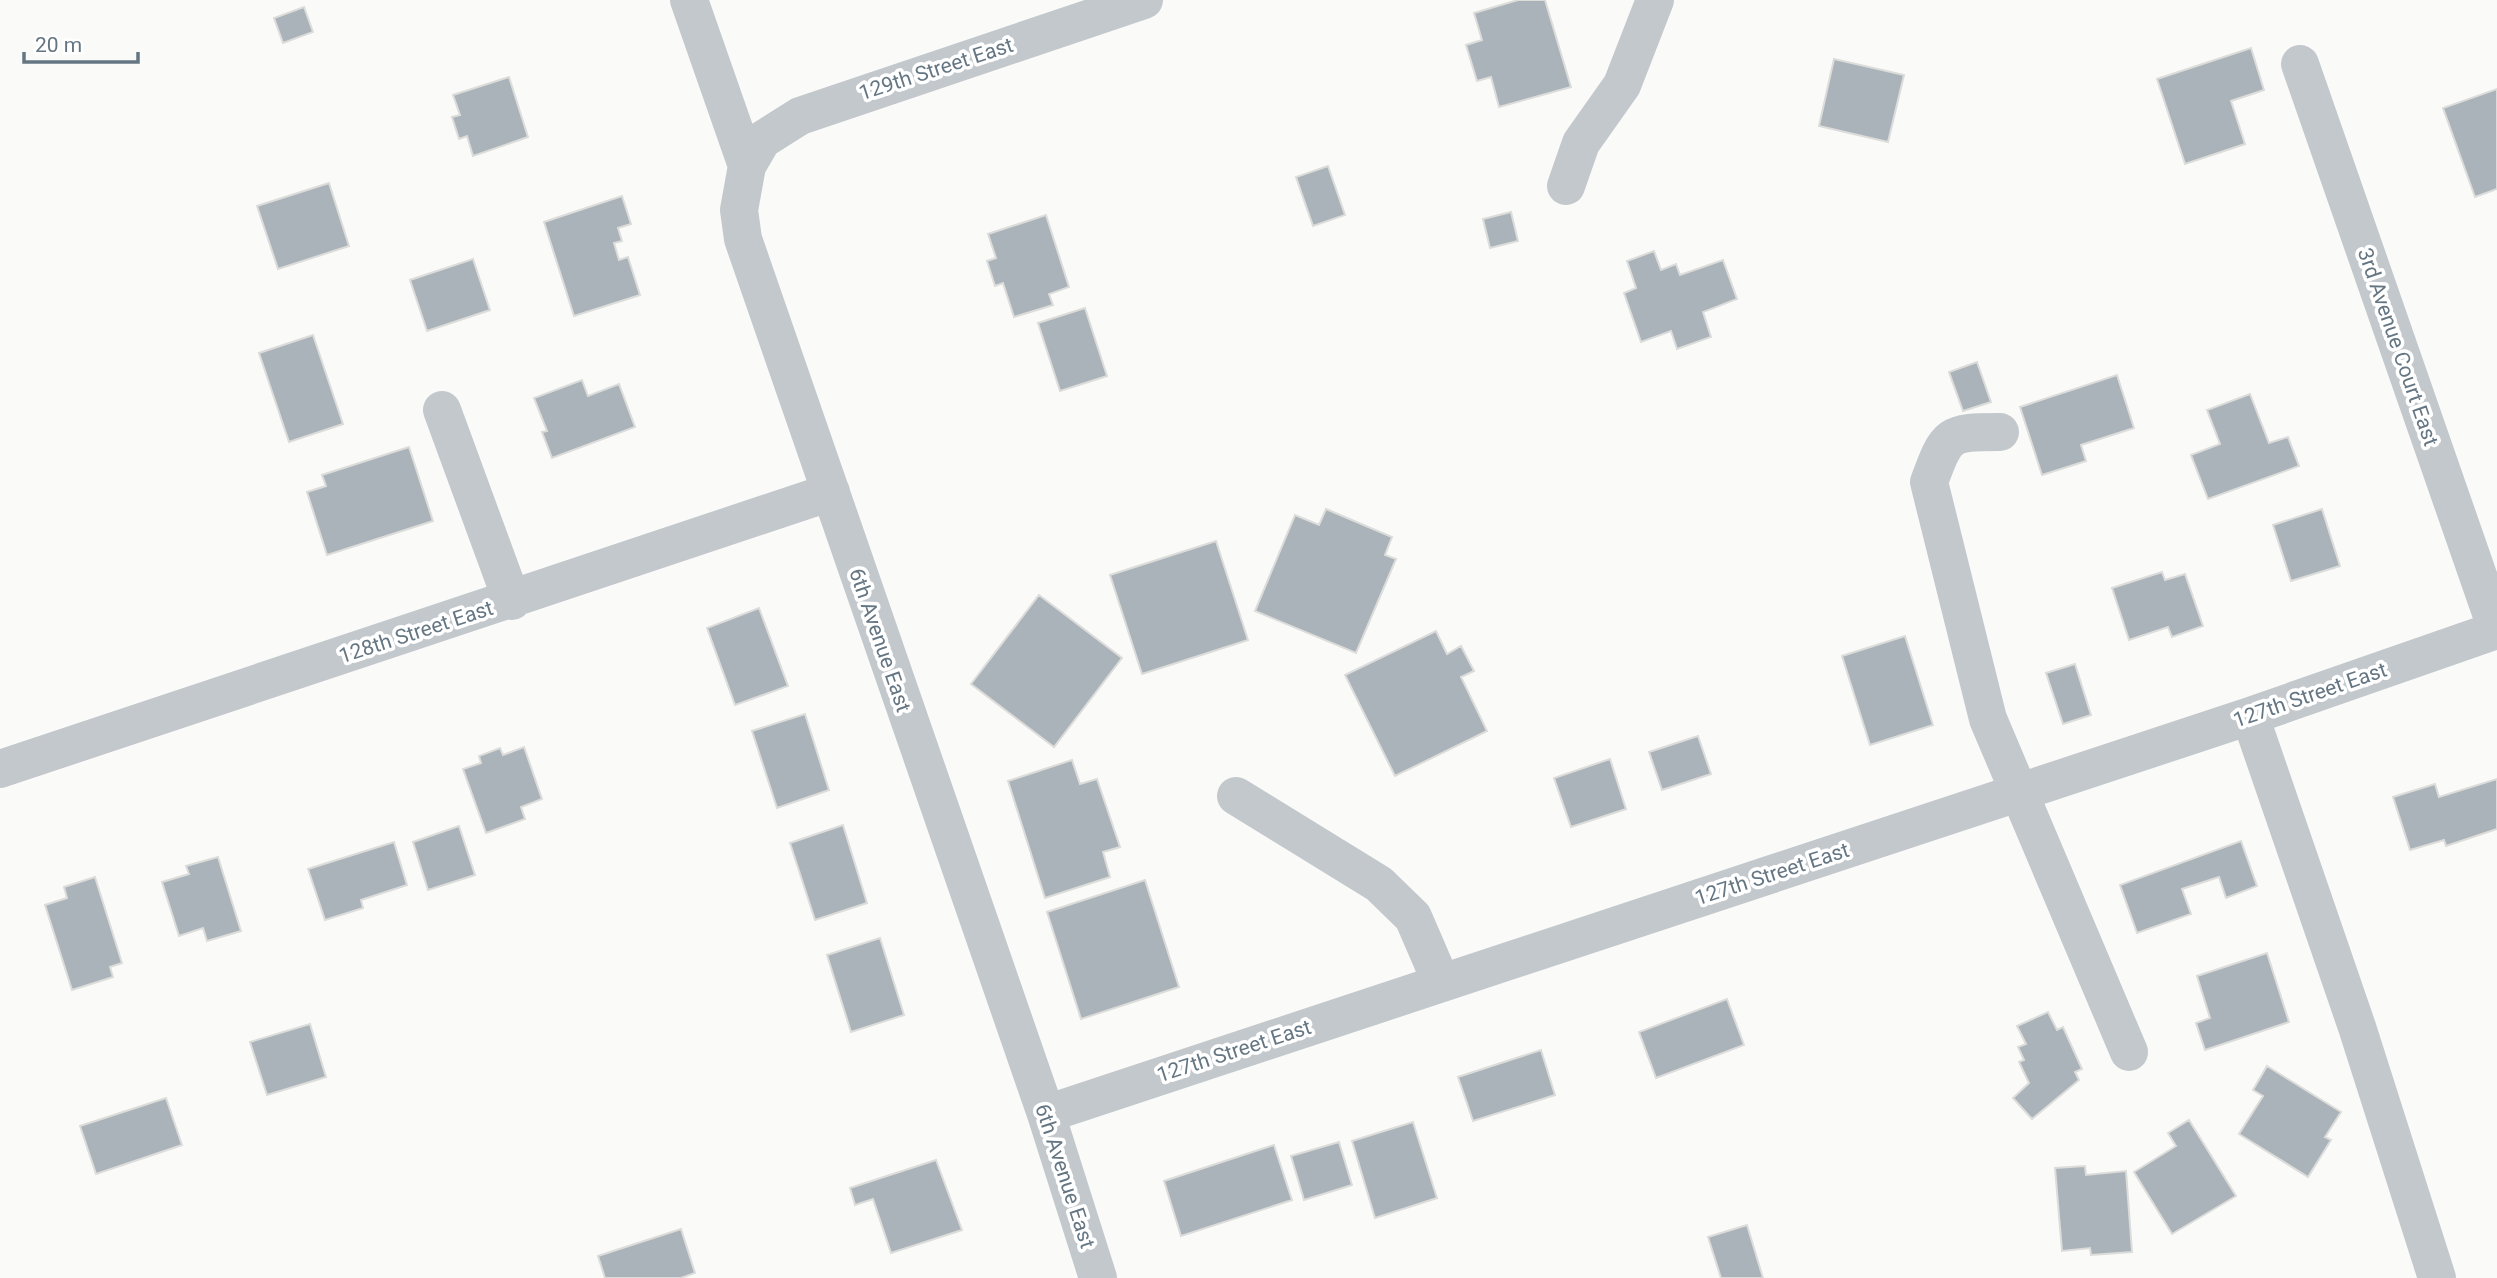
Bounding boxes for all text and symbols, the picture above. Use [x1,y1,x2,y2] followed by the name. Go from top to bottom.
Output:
[24,21,138,65] scale bar
[35,33,82,57] text: 20 m
[856,33,1016,105] street label: 129th Street East
[2353,245,2443,449] street label: 3rd Avenue Court East
[844,565,916,715] street label: 6th Avenue East
[336,596,496,668] street label: 128th Street East
[2230,657,2390,733] street label: 127th Street East
[1692,838,1852,910] street label: 127th Street East
[1154,1015,1314,1087] street label: 127th Street East
[1030,1101,1100,1251] street label: 6th Avenue East

